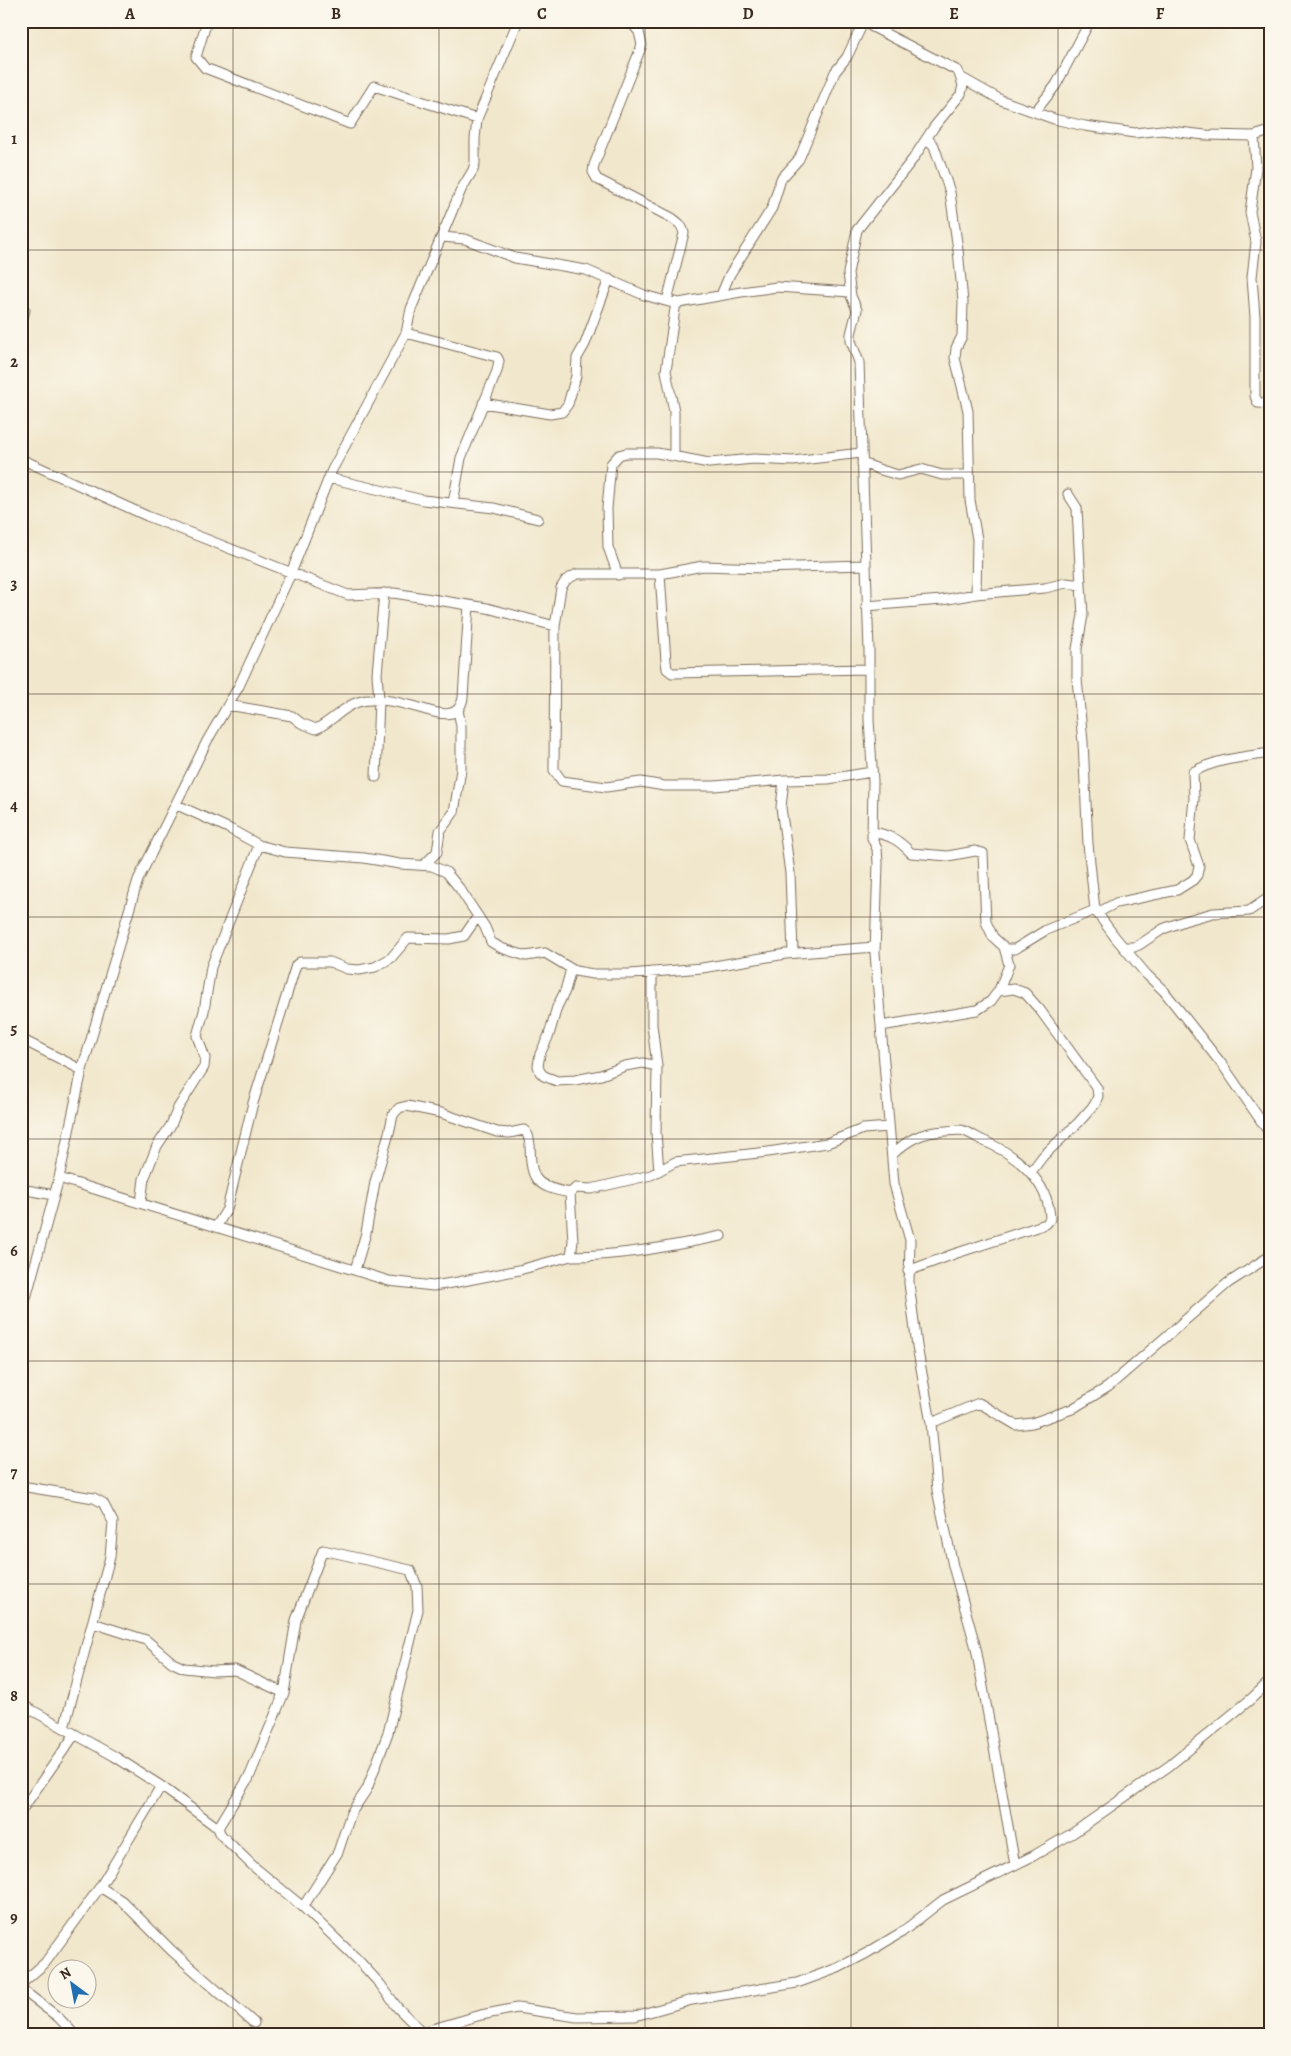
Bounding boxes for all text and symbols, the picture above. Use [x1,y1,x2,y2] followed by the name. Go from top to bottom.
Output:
[124,3,136,25] text: A
[331,3,341,25] text: B
[537,3,547,25] text: C
[742,3,754,25] text: D
[949,3,959,25] text: E
[1156,3,1165,25] text: F
[11,128,17,150] text: 1
[10,351,18,373] text: 2
[11,573,18,595] text: 3
[10,795,18,817] text: 4
[11,1018,18,1040] text: 5
[10,1240,18,1262] text: 6
[11,1462,18,1484] text: 7
[10,1685,18,1707] text: 8
[10,1907,18,1929] text: 9
[48,1958,98,2008] north arrow
[56,1963,75,1984] text: N

